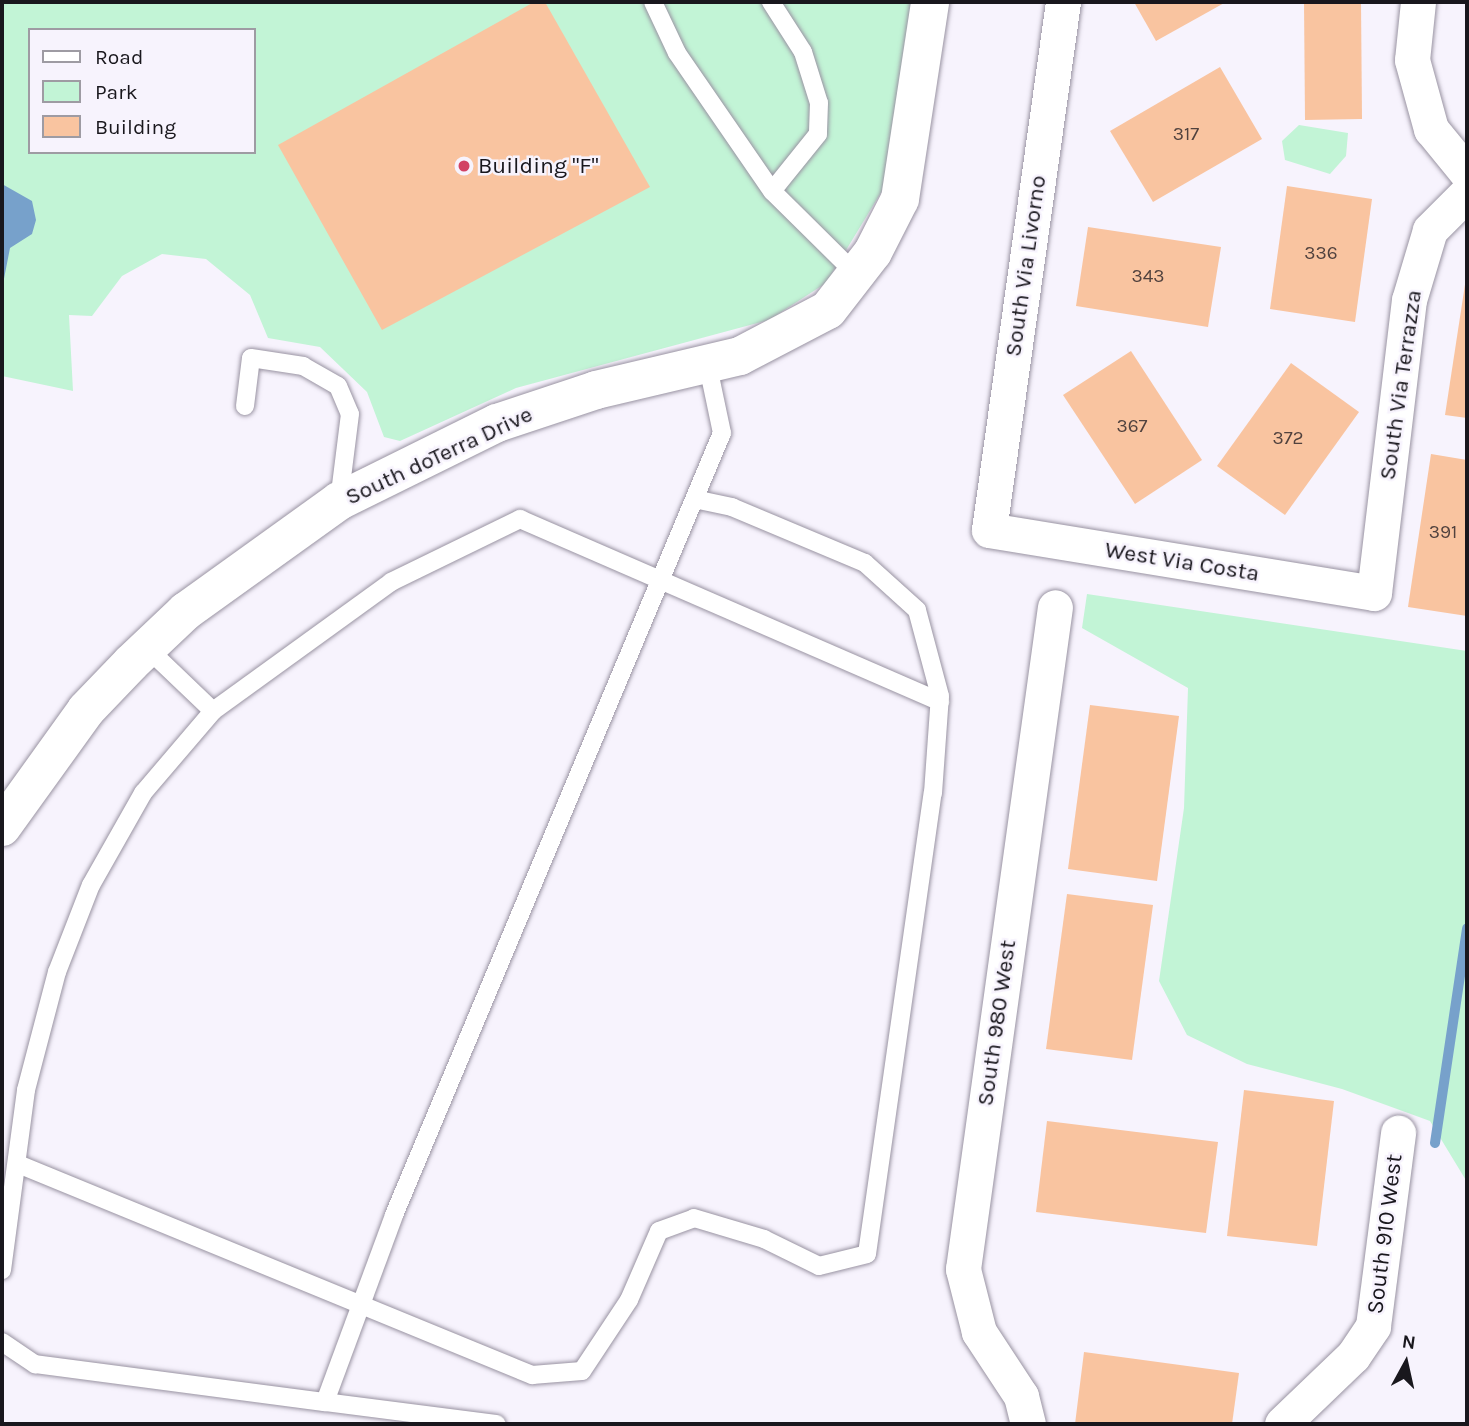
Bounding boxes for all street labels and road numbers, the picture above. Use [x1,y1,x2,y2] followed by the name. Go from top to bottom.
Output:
[1000,174,1052,358] street label: South Via Livorno
[1374,288,1428,482] street label: South Via Terrazza
[341,401,537,511] street label: South doTerra Drive
[1103,536,1261,588] street label: West Via Costa
[972,938,1022,1108] street label: South 980 West
[1362,1153,1408,1315] street label: South 910 West

